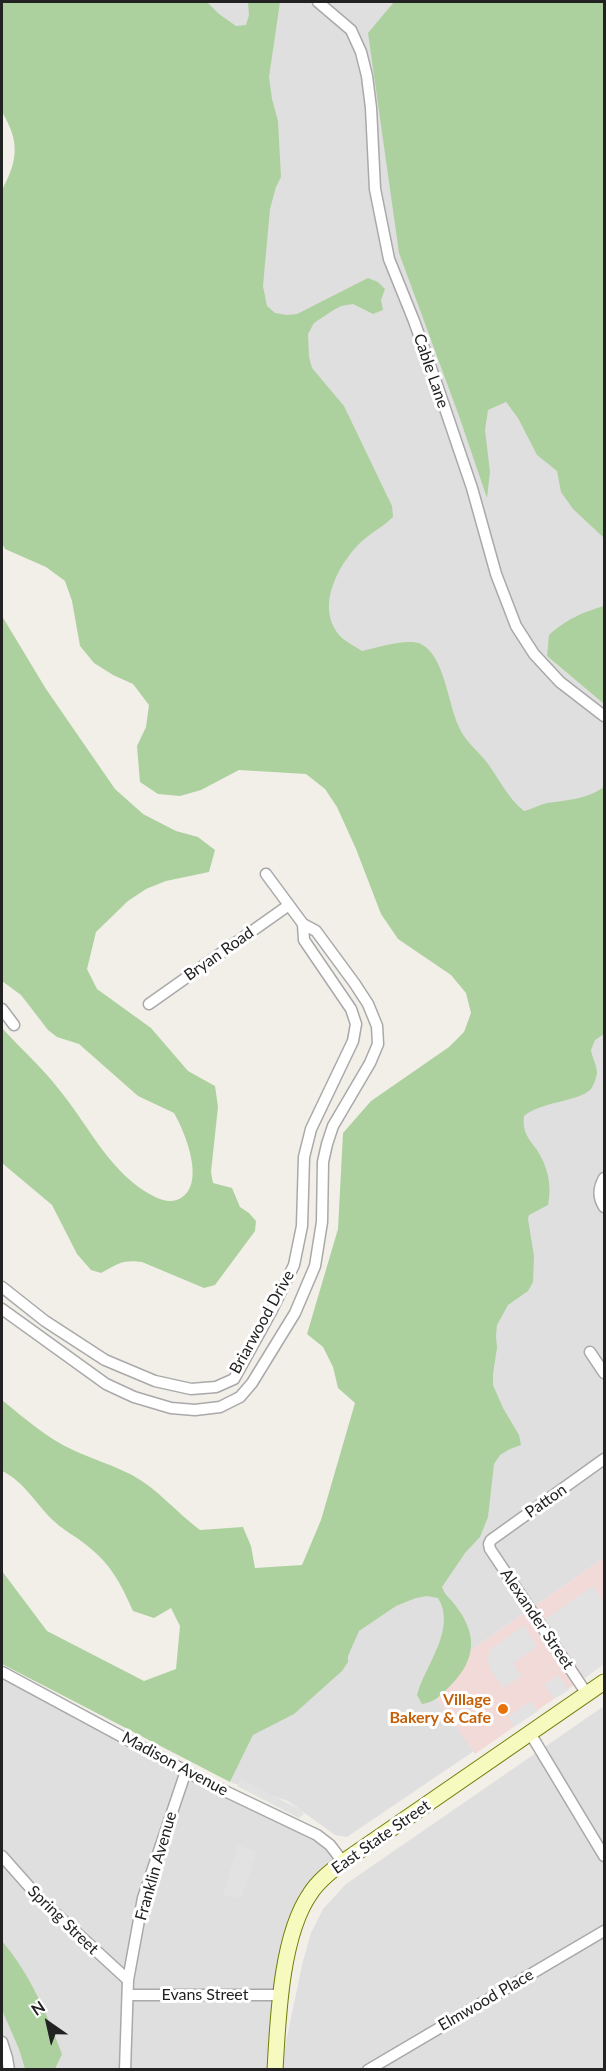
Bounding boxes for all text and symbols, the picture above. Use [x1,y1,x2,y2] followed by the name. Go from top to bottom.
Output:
[409,331,453,411] street label: Cable Lane
[181,923,257,985] street label: Bryan Road
[226,1267,298,1377] street label: Briarwood Drive
[522,1480,570,1522] street label: Patton
[496,1565,578,1673] street label: Alexander Street
[389,1690,491,1728] place label: Village Bakery & Cafe
[496,1702,510,1716] marker: Village Bakery & Cafe
[119,1728,231,1800] street label: Madison Avenue
[328,1796,434,1878] street label: East State Street
[131,1809,181,1923] street label: Franklin Avenue
[24,1882,102,1958] street label: Spring Street
[435,1965,537,2035] street label: Elmwood Place
[162,1985,248,2005] street label: Evans Street
[18,1993,78,2053] north arrow
[27,1996,48,2019] text: N

